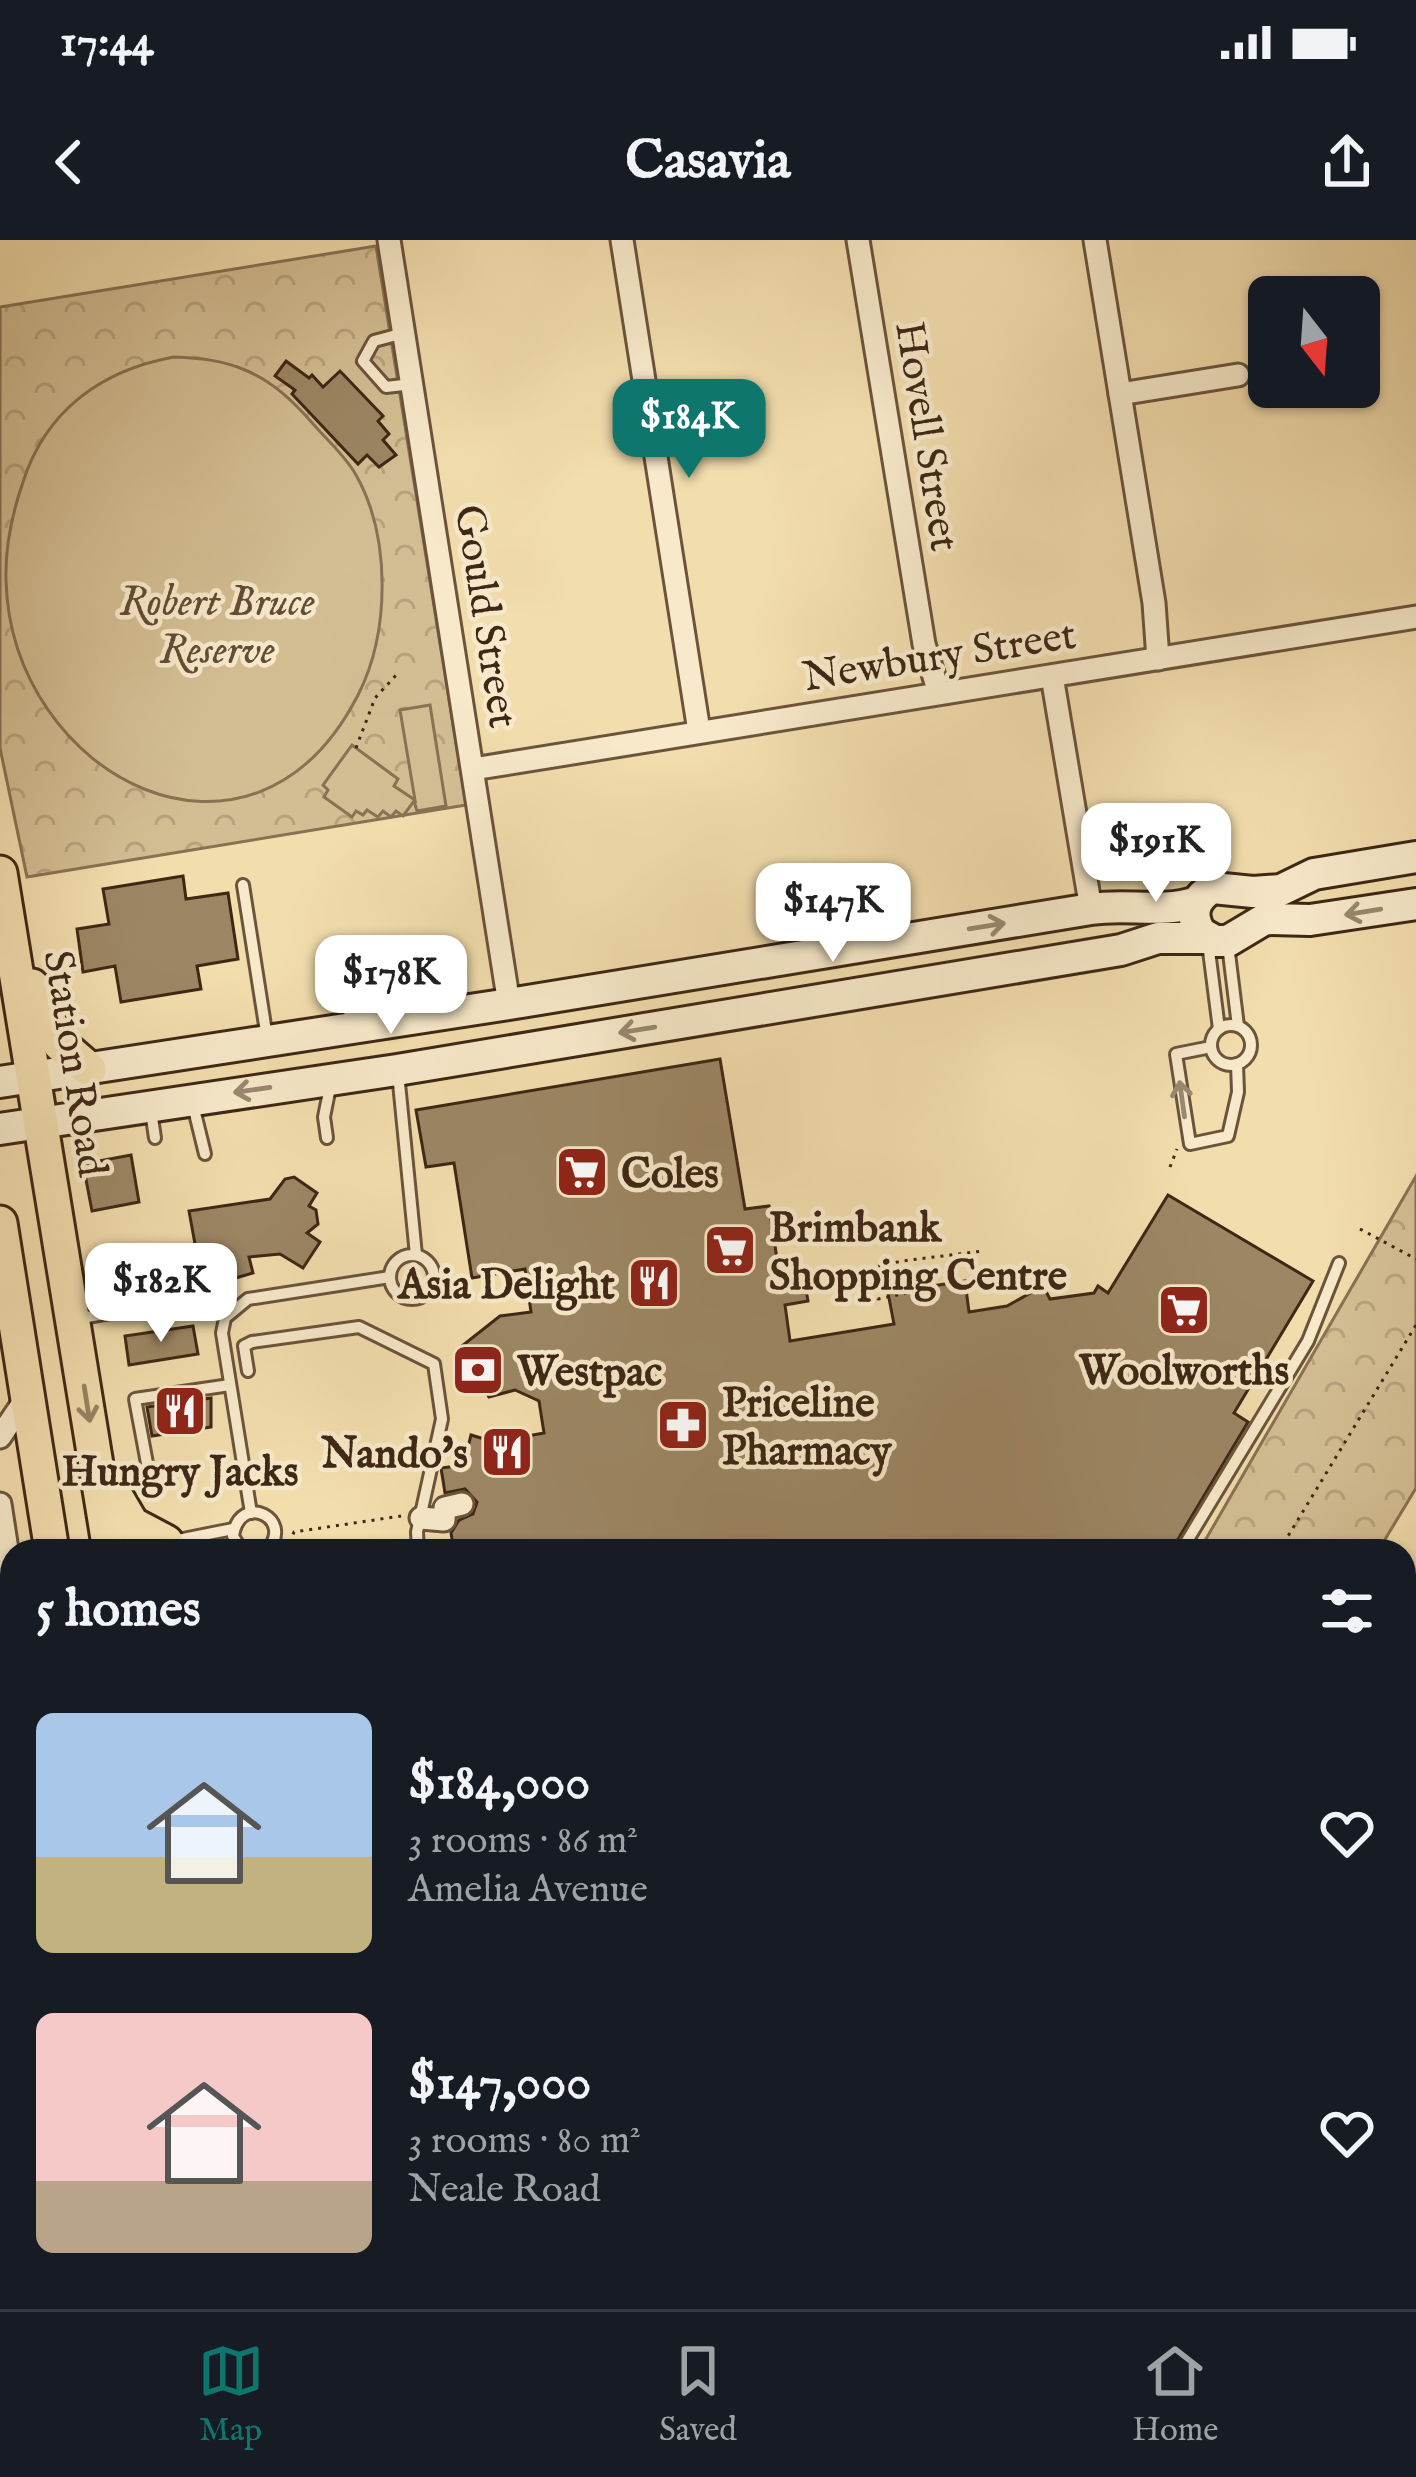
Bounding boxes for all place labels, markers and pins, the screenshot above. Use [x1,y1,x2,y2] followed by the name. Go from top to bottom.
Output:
[605,379,773,481] pin: $184K
[1072,803,1240,905] pin: $191K
[749,863,917,965] pin: $147K
[307,935,475,1037] pin: $178K
[554,1144,610,1200] supermarket icon: Coles
[621,1149,719,1202] place label: Coles
[769,1203,1067,1304] place label: Brimbank Shopping Centre
[702,1222,758,1278] supermarket icon: Brimbank Shopping Centre
[77,1243,245,1345] pin: $182K
[626,1255,682,1311] restaurant icon: Asia Delight
[396,1260,616,1313] place label: Asia Delight
[1156,1282,1212,1338] supermarket icon: Woolworths
[450,1342,506,1398] bank icon: Westpac
[1079,1346,1289,1399] place label: Woolworths
[517,1347,662,1400] place label: Westpac
[722,1378,893,1479] place label: Priceline Pharmacy
[152,1383,208,1439] restaurant icon: Hungry Jacks
[655,1397,711,1453] pharmacy icon: Priceline Pharmacy
[479,1424,535,1480] restaurant icon: Nando's
[320,1429,468,1482] place label: Nando's
[61,1447,299,1500] place label: Hungry Jacks

